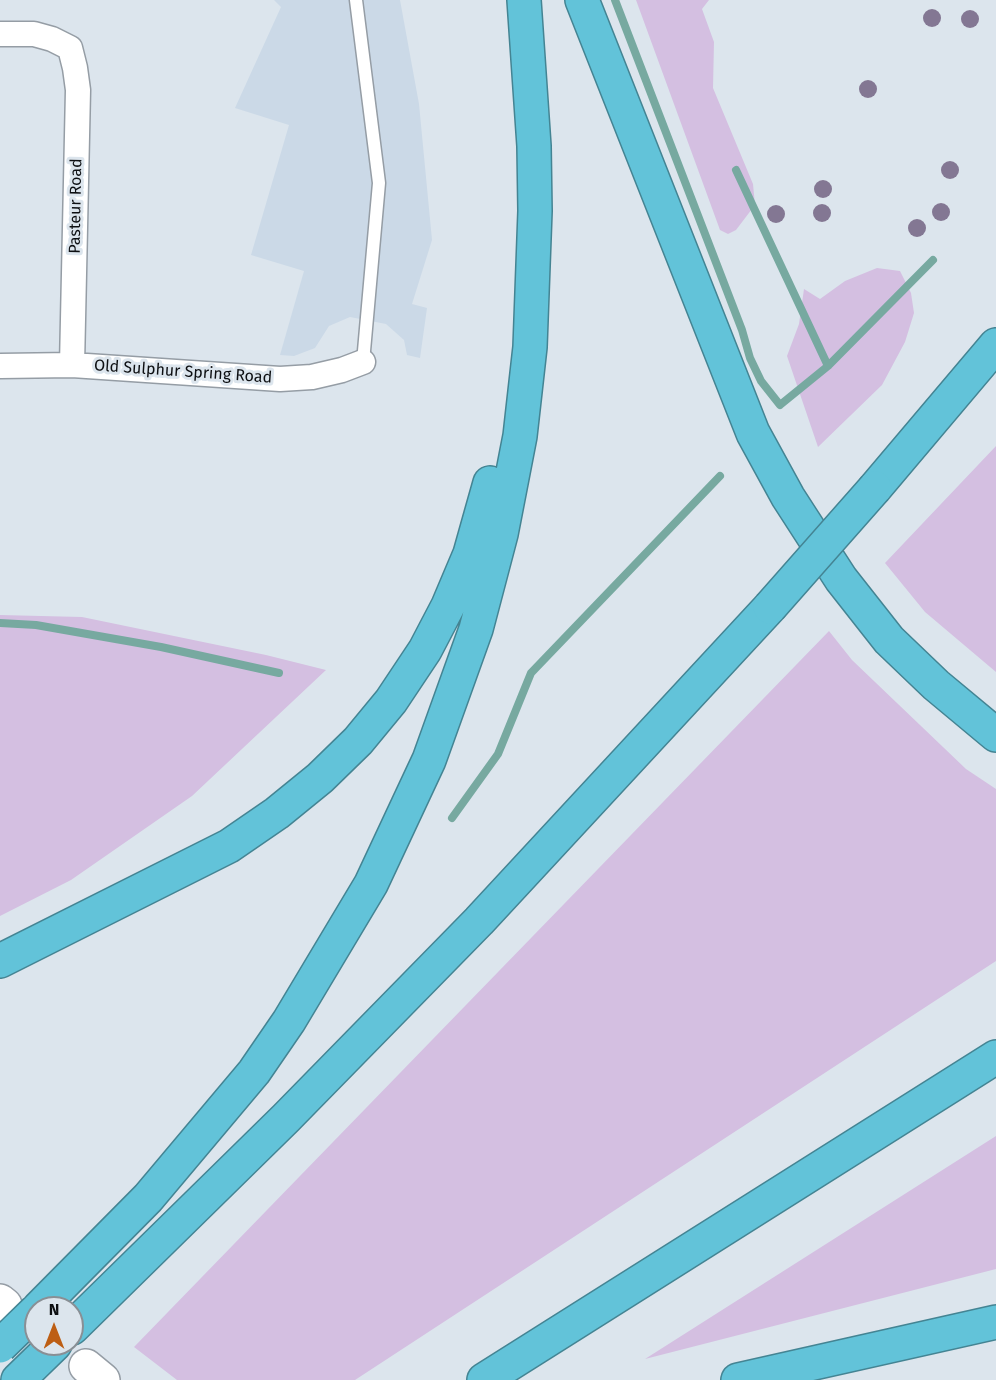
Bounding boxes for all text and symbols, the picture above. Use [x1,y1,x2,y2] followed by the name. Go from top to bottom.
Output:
[66,158,86,254] street label: Pasteur Road
[93,356,273,388] street label: Old Sulphur Spring Road
[24,1296,84,1356] north arrow
[49,1300,59,1319] text: N

